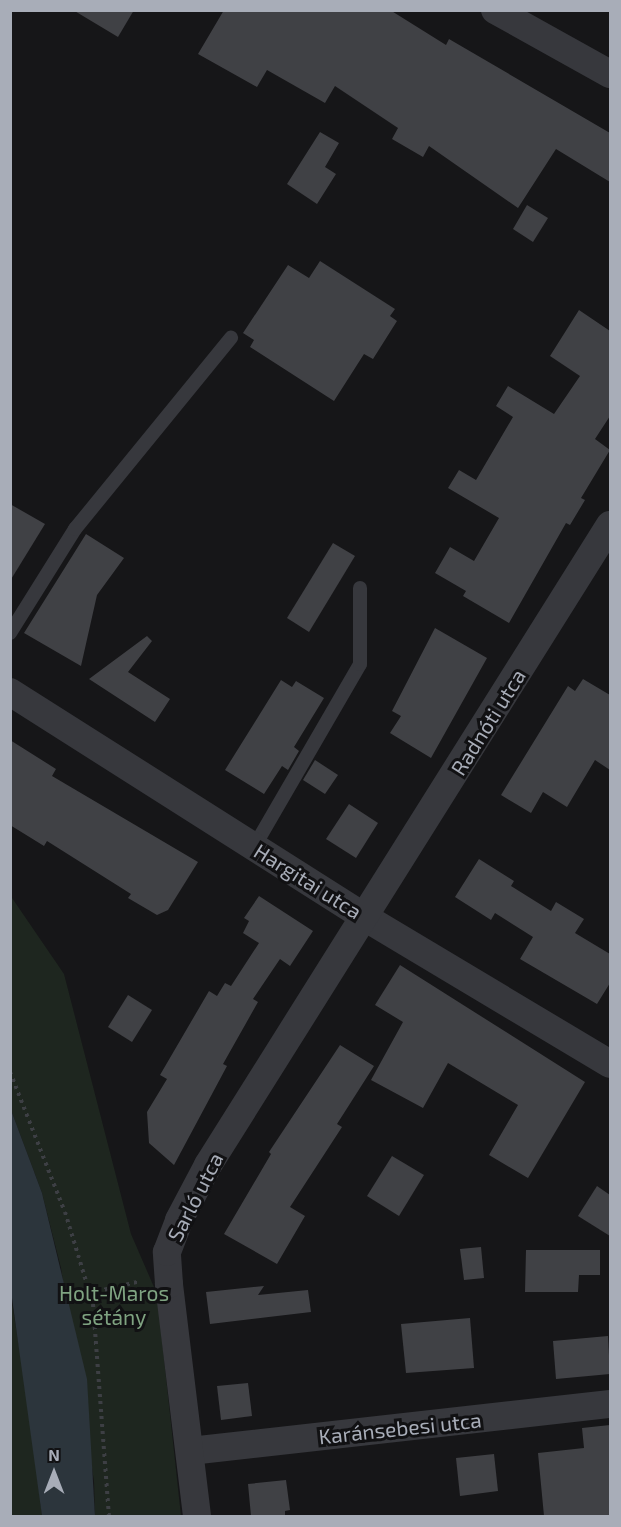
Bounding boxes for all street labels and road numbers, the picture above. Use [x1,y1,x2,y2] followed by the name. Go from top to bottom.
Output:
[445,664,531,780] street label: Radnóti utca
[250,838,366,924] street label: Hargitai utca
[162,1148,228,1246] street label: Sarló utca
[317,1407,483,1449] street label: Karánsebesi utca

